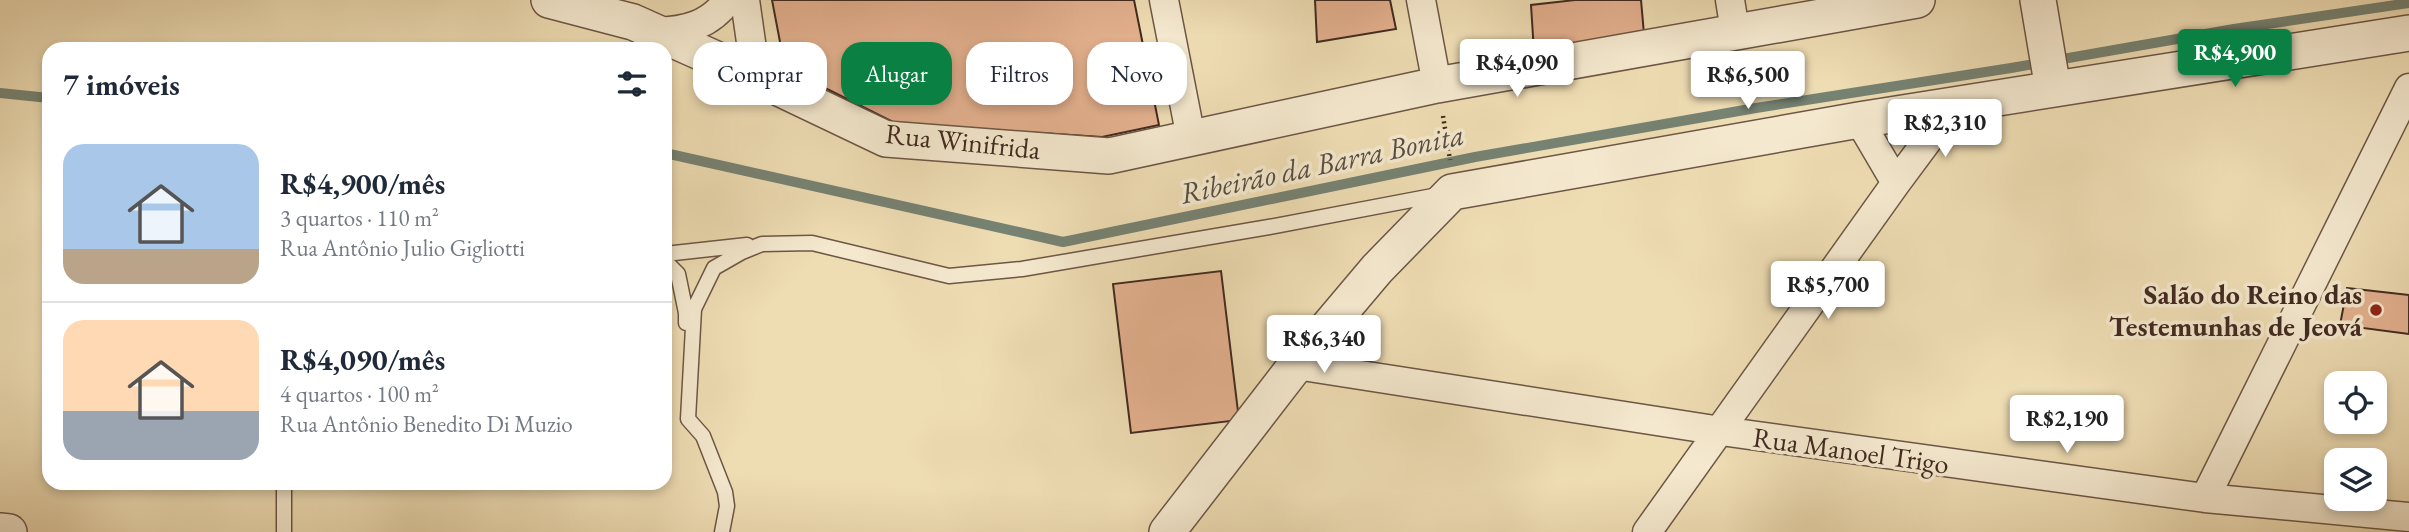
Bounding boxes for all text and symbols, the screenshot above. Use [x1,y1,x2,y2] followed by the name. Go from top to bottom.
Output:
[2170,29,2300,89] pin: R$4,900
[2194,37,2276,67] text: R$4,900
[1452,40,1582,99] pin: R$4,090
[693,42,827,105] chip: Comprar
[841,42,952,105] chip: Alugar
[966,42,1073,105] chip: Filtros
[1087,42,1187,105] chip: Novo
[1476,47,1558,77] text: R$4,090
[1683,52,1813,111] pin: R$6,500
[1707,59,1789,89] text: R$6,500
[63,65,180,104] text: 7 imóveis
[613,65,651,103] icon: filters
[1880,100,2010,159] pin: R$2,310
[1904,107,1986,137] text: R$2,310
[1176,114,1468,213] water label: Ribeirão da Barra Bonita
[884,115,1043,167] street label: Rua Winifrida
[280,164,445,203] text: R$4,900/mês
[119,172,203,256] icon: home
[280,203,439,233] text: 3 quartos · 110 m²
[280,233,525,263] text: Rua Antônio Julio Gigliotti
[1763,262,1893,321] pin: R$5,700
[1787,269,1869,299] text: R$5,700
[2109,276,2363,344] place label: Salão do Reino das Testemunhas de Jeová
[2368,302,2384,318] marker: Salão do Reino das Testemunhas de Jeová
[1259,316,1389,375] pin: R$6,340
[1283,323,1365,353] text: R$6,340
[280,340,445,379] text: R$4,090/mês
[119,348,203,432] icon: home
[2324,371,2387,511] map controls
[2324,371,2387,434] button: locate
[280,379,439,409] text: 4 quartos · 100 m²
[2002,396,2132,455] pin: R$2,190
[2026,403,2108,433] text: R$2,190
[280,409,573,439] text: Rua Antônio Benedito Di Muzio
[1751,418,1951,482] street label: Rua Manoel Trigo
[2324,448,2387,511] button: layers

